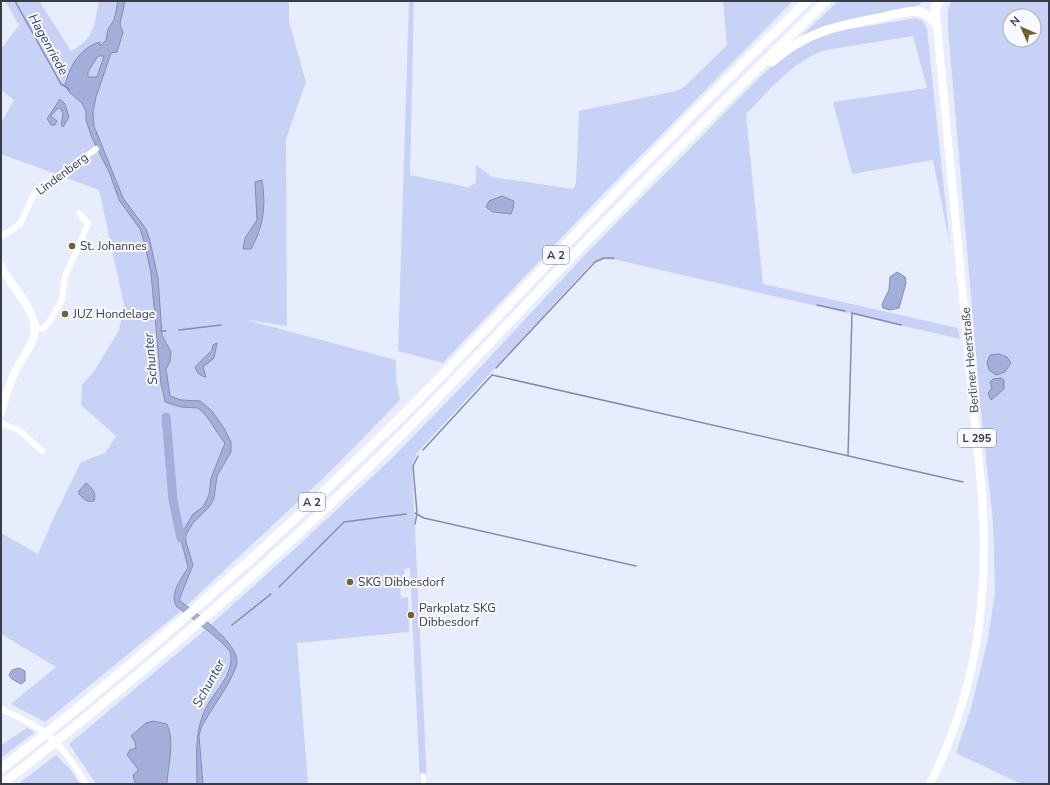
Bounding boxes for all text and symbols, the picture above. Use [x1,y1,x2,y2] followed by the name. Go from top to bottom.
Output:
[1002,8,1042,48] north arrow
[24,10,72,79] water label: Hagenriede
[1007,13,1023,29] text: N
[33,149,91,199] street label: Lindenberg
[80,238,147,254] place label: St. Johannes
[67,241,77,251] marker: St. Johannes
[543,246,569,264] road number: A 2
[72,306,155,322] place label: JUZ Hondelage
[957,306,983,414] street label: Berliner Heerstraße
[60,309,70,319] marker: JUZ Hondelage
[140,332,162,386] water label: Schunter
[958,429,996,447] road number: L 295
[299,493,325,511] road number: A 2
[358,574,445,590] place label: SKG Dibbesdorf
[345,577,355,587] marker: SKG Dibbesdorf
[419,600,496,630] place label: Parkplatz SKG Dibbesdorf
[406,610,416,620] marker: Parkplatz SKG Dibbesdorf
[188,656,230,711] water label: Schunter

